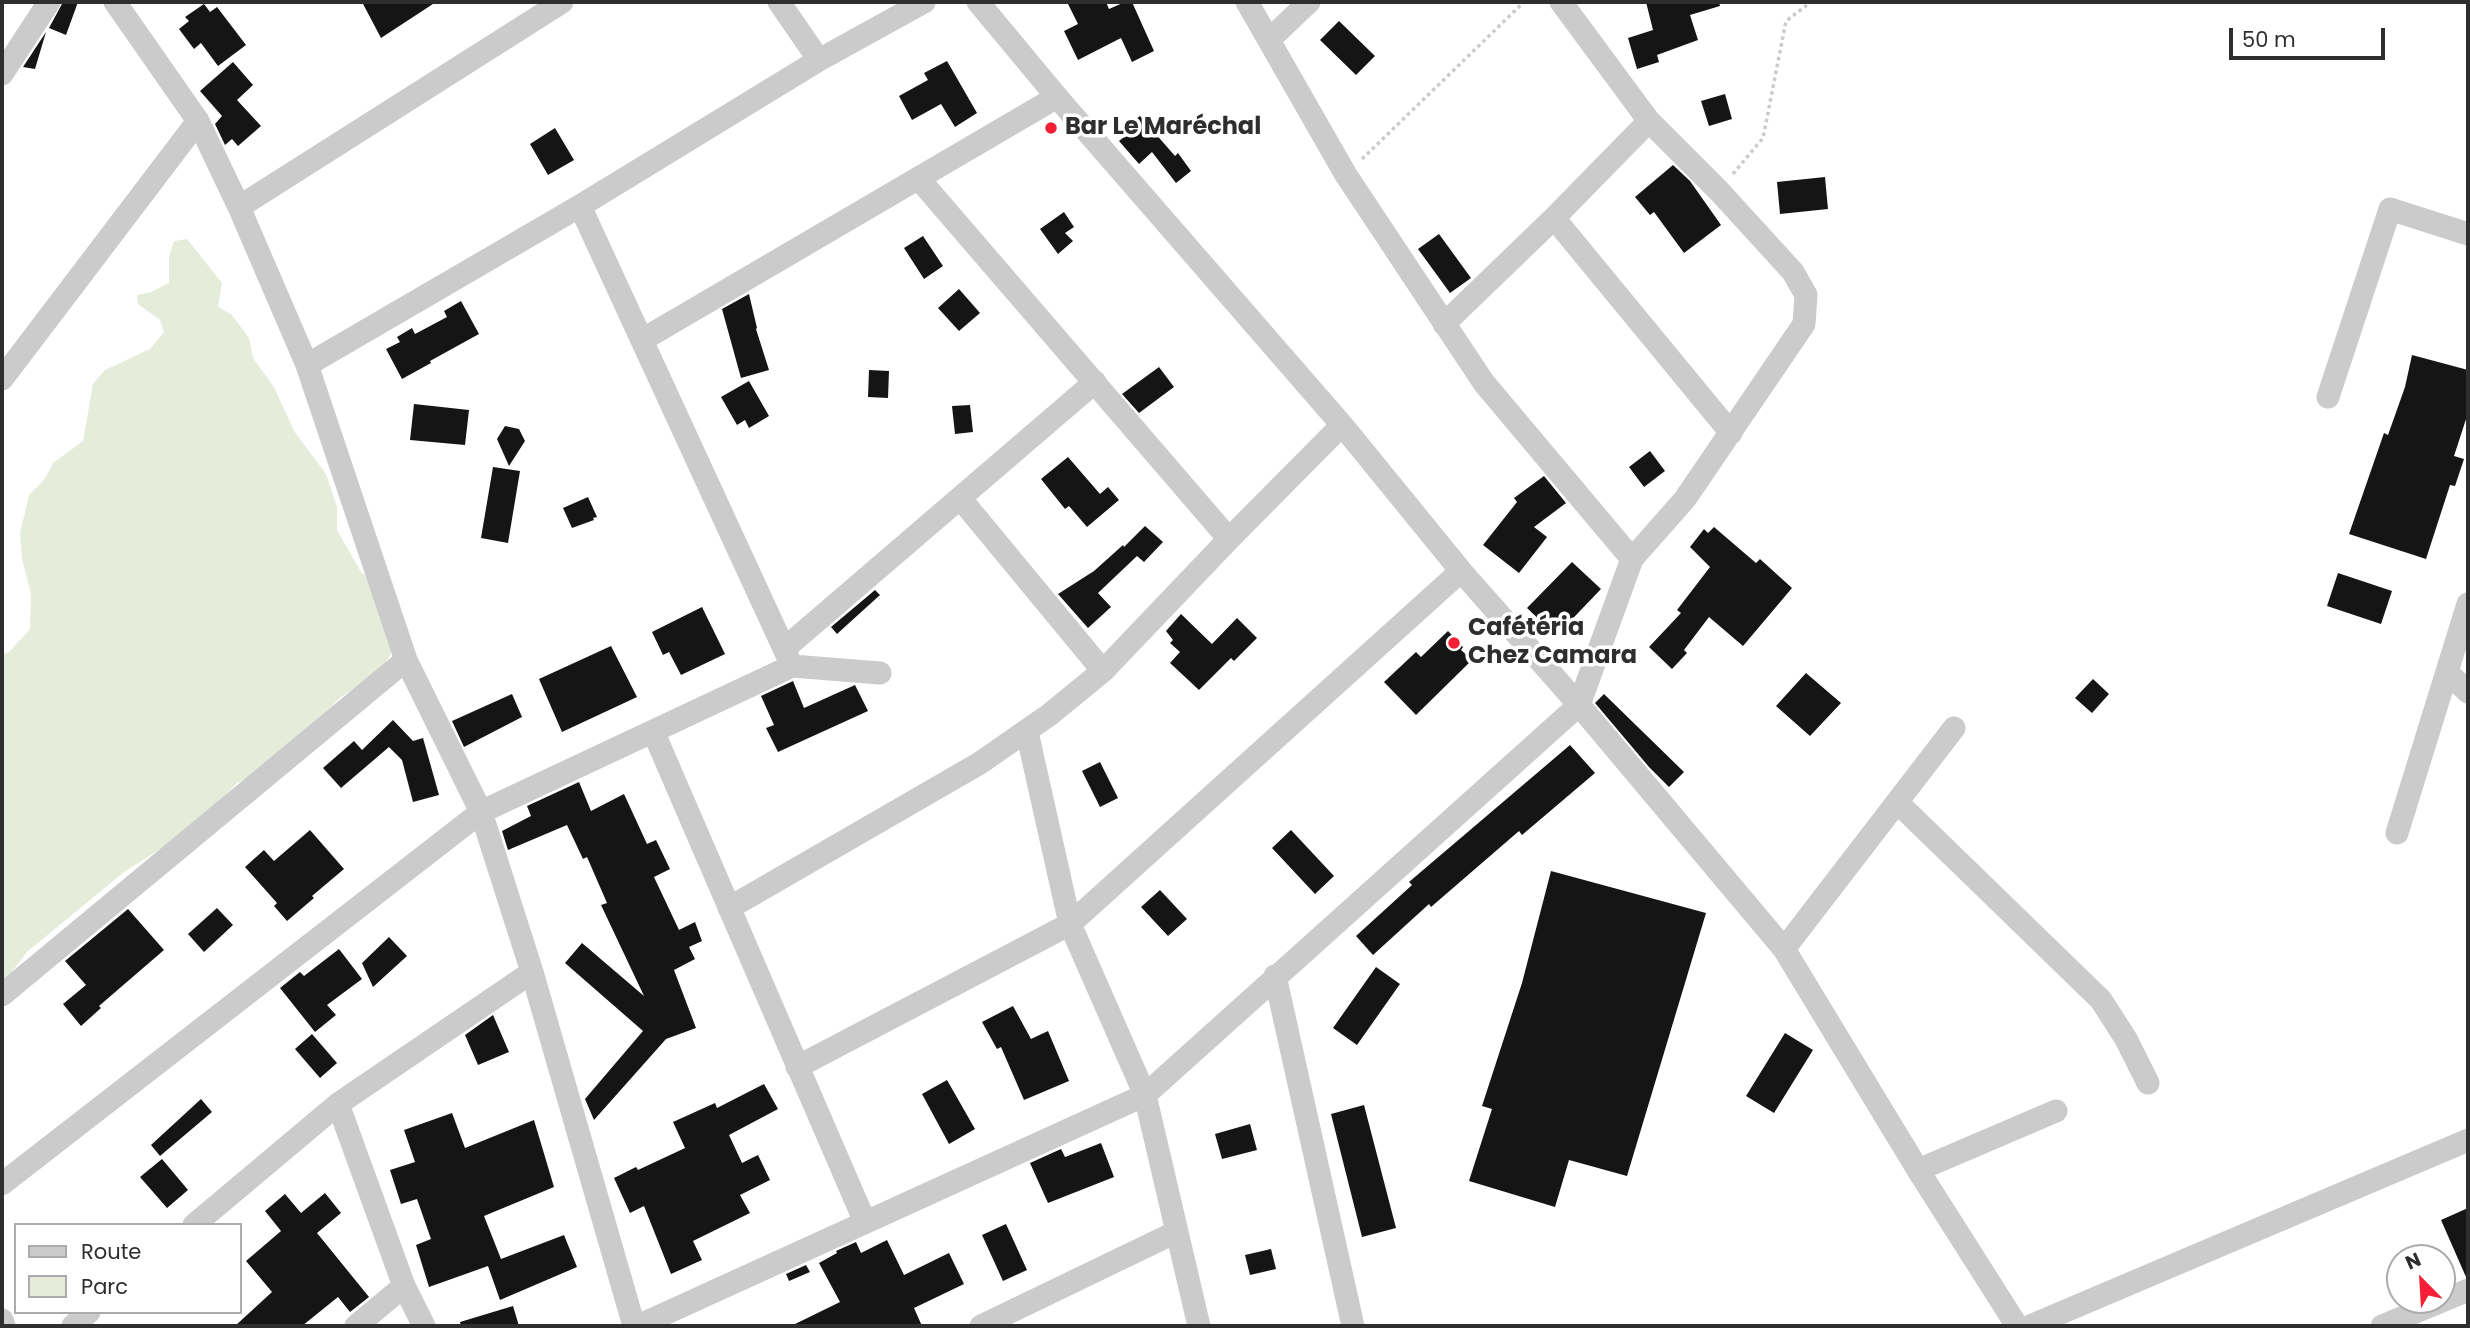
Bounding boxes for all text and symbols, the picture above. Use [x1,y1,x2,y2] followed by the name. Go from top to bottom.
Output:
[2232,14,2388,58] scale bar
[2242,25,2296,54] text: 50 m
[1065,114,1261,142] place label: Bar Le Maréchal
[1043,120,1059,136] marker: Bar Le Maréchal
[1468,615,1637,671] place label: Cafétéria Chez Camara
[1446,635,1462,651] marker: Cafétéria Chez Camara
[14,1223,242,1314] legend
[81,1237,141,1266] text: Route
[2386,1244,2456,1314] north arrow
[2401,1246,2425,1276] text: N
[81,1272,128,1301] text: Parc

